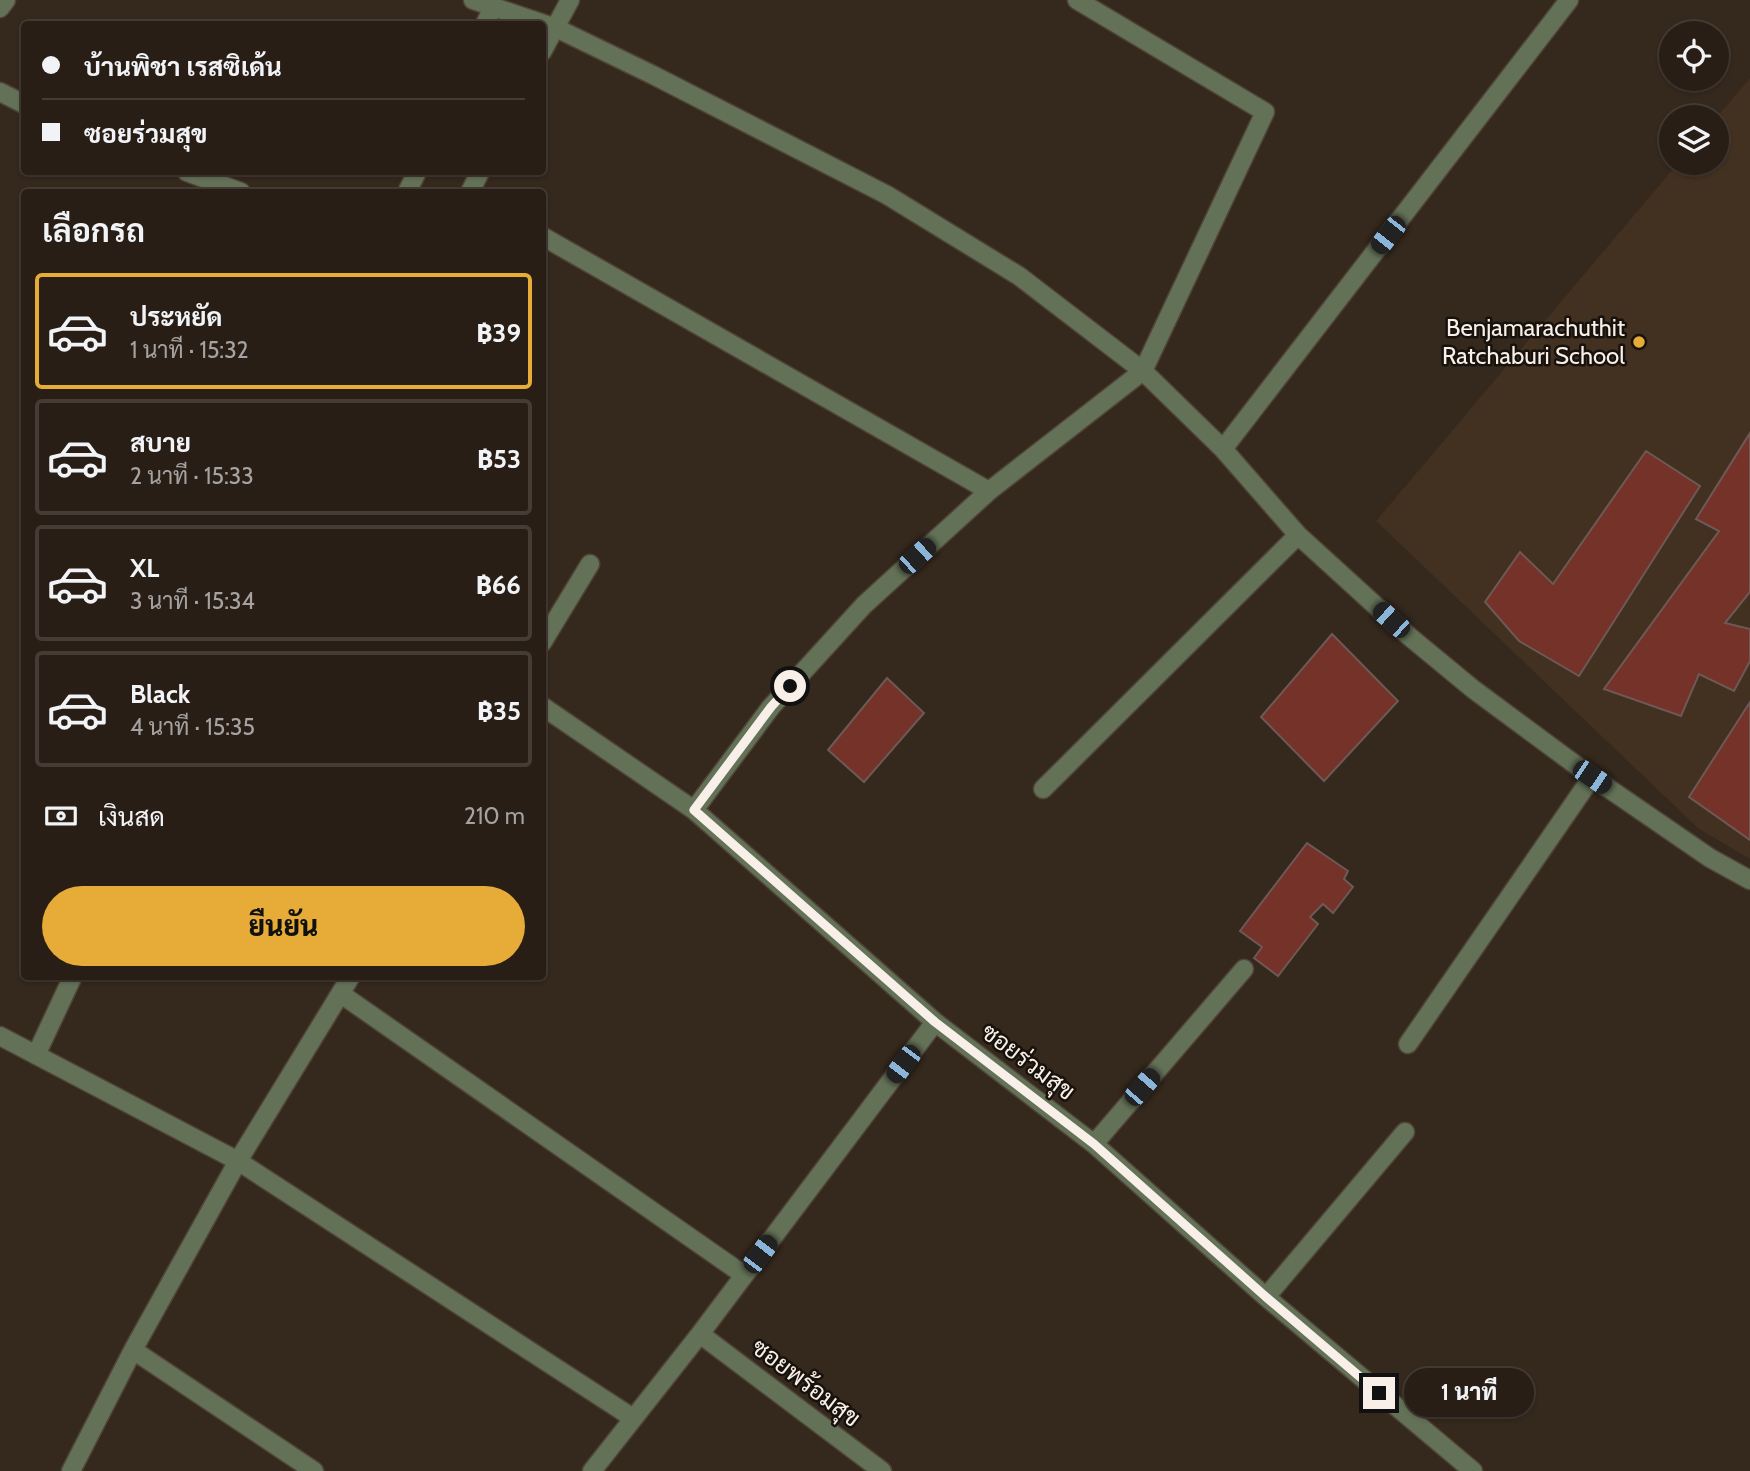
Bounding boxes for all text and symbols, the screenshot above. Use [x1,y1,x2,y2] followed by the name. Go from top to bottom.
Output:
[1659,21,1729,175] map controls
[1659,21,1729,91] button: locate
[84,51,282,83] text: บ้านพิชา เรสซิเด้น
[1659,105,1729,175] button: layers
[84,118,208,150] text: ซอยร่วมสุข
[42,211,145,250] text: เลือกรถ
[1367,212,1410,258] car
[46,300,109,363] icon: car
[130,301,223,333] text: ประหยัด
[1442,313,1625,370] place label: Benjamarachuthit Ratchaburi School
[477,317,521,349] text: ฿39
[1631,334,1647,350] marker: Benjamarachuthit Ratchaburi School
[130,336,249,364] text: 1 นาที · 15:32
[46,426,109,489] icon: car
[130,427,191,459] text: สบาย
[477,443,521,475] text: ฿53
[130,462,254,490] text: 2 นาที · 15:33
[895,534,940,578] car
[46,552,109,615] icon: car
[130,552,159,584] text: XL
[476,569,521,601] text: ฿66
[130,587,255,615] text: 3 นาที · 15:34
[1369,598,1414,642] car
[774,670,806,702] route start
[46,678,109,741] icon: car
[130,678,190,710] text: Black
[477,695,521,727] text: ฿35
[130,713,255,741] text: 4 นาที · 15:35
[1569,757,1616,797] car
[42,797,80,835] icon: cash
[98,801,165,833] text: เงินสด
[464,802,525,830] text: 210 m
[42,886,525,966] button: ยืนยัน
[975,1017,1081,1108] street label: ซอยร่วมสุข
[882,1041,925,1087] car
[1121,1064,1164,1110] car
[739,1231,782,1277] car
[745,1332,866,1434] street label: ซอยพร้อมสุข
[1404,1368,1533,1418] callout: 1 นาที
[1363,1377,1395,1409] route end
[1441,1378,1497,1406] text: 1 นาที

